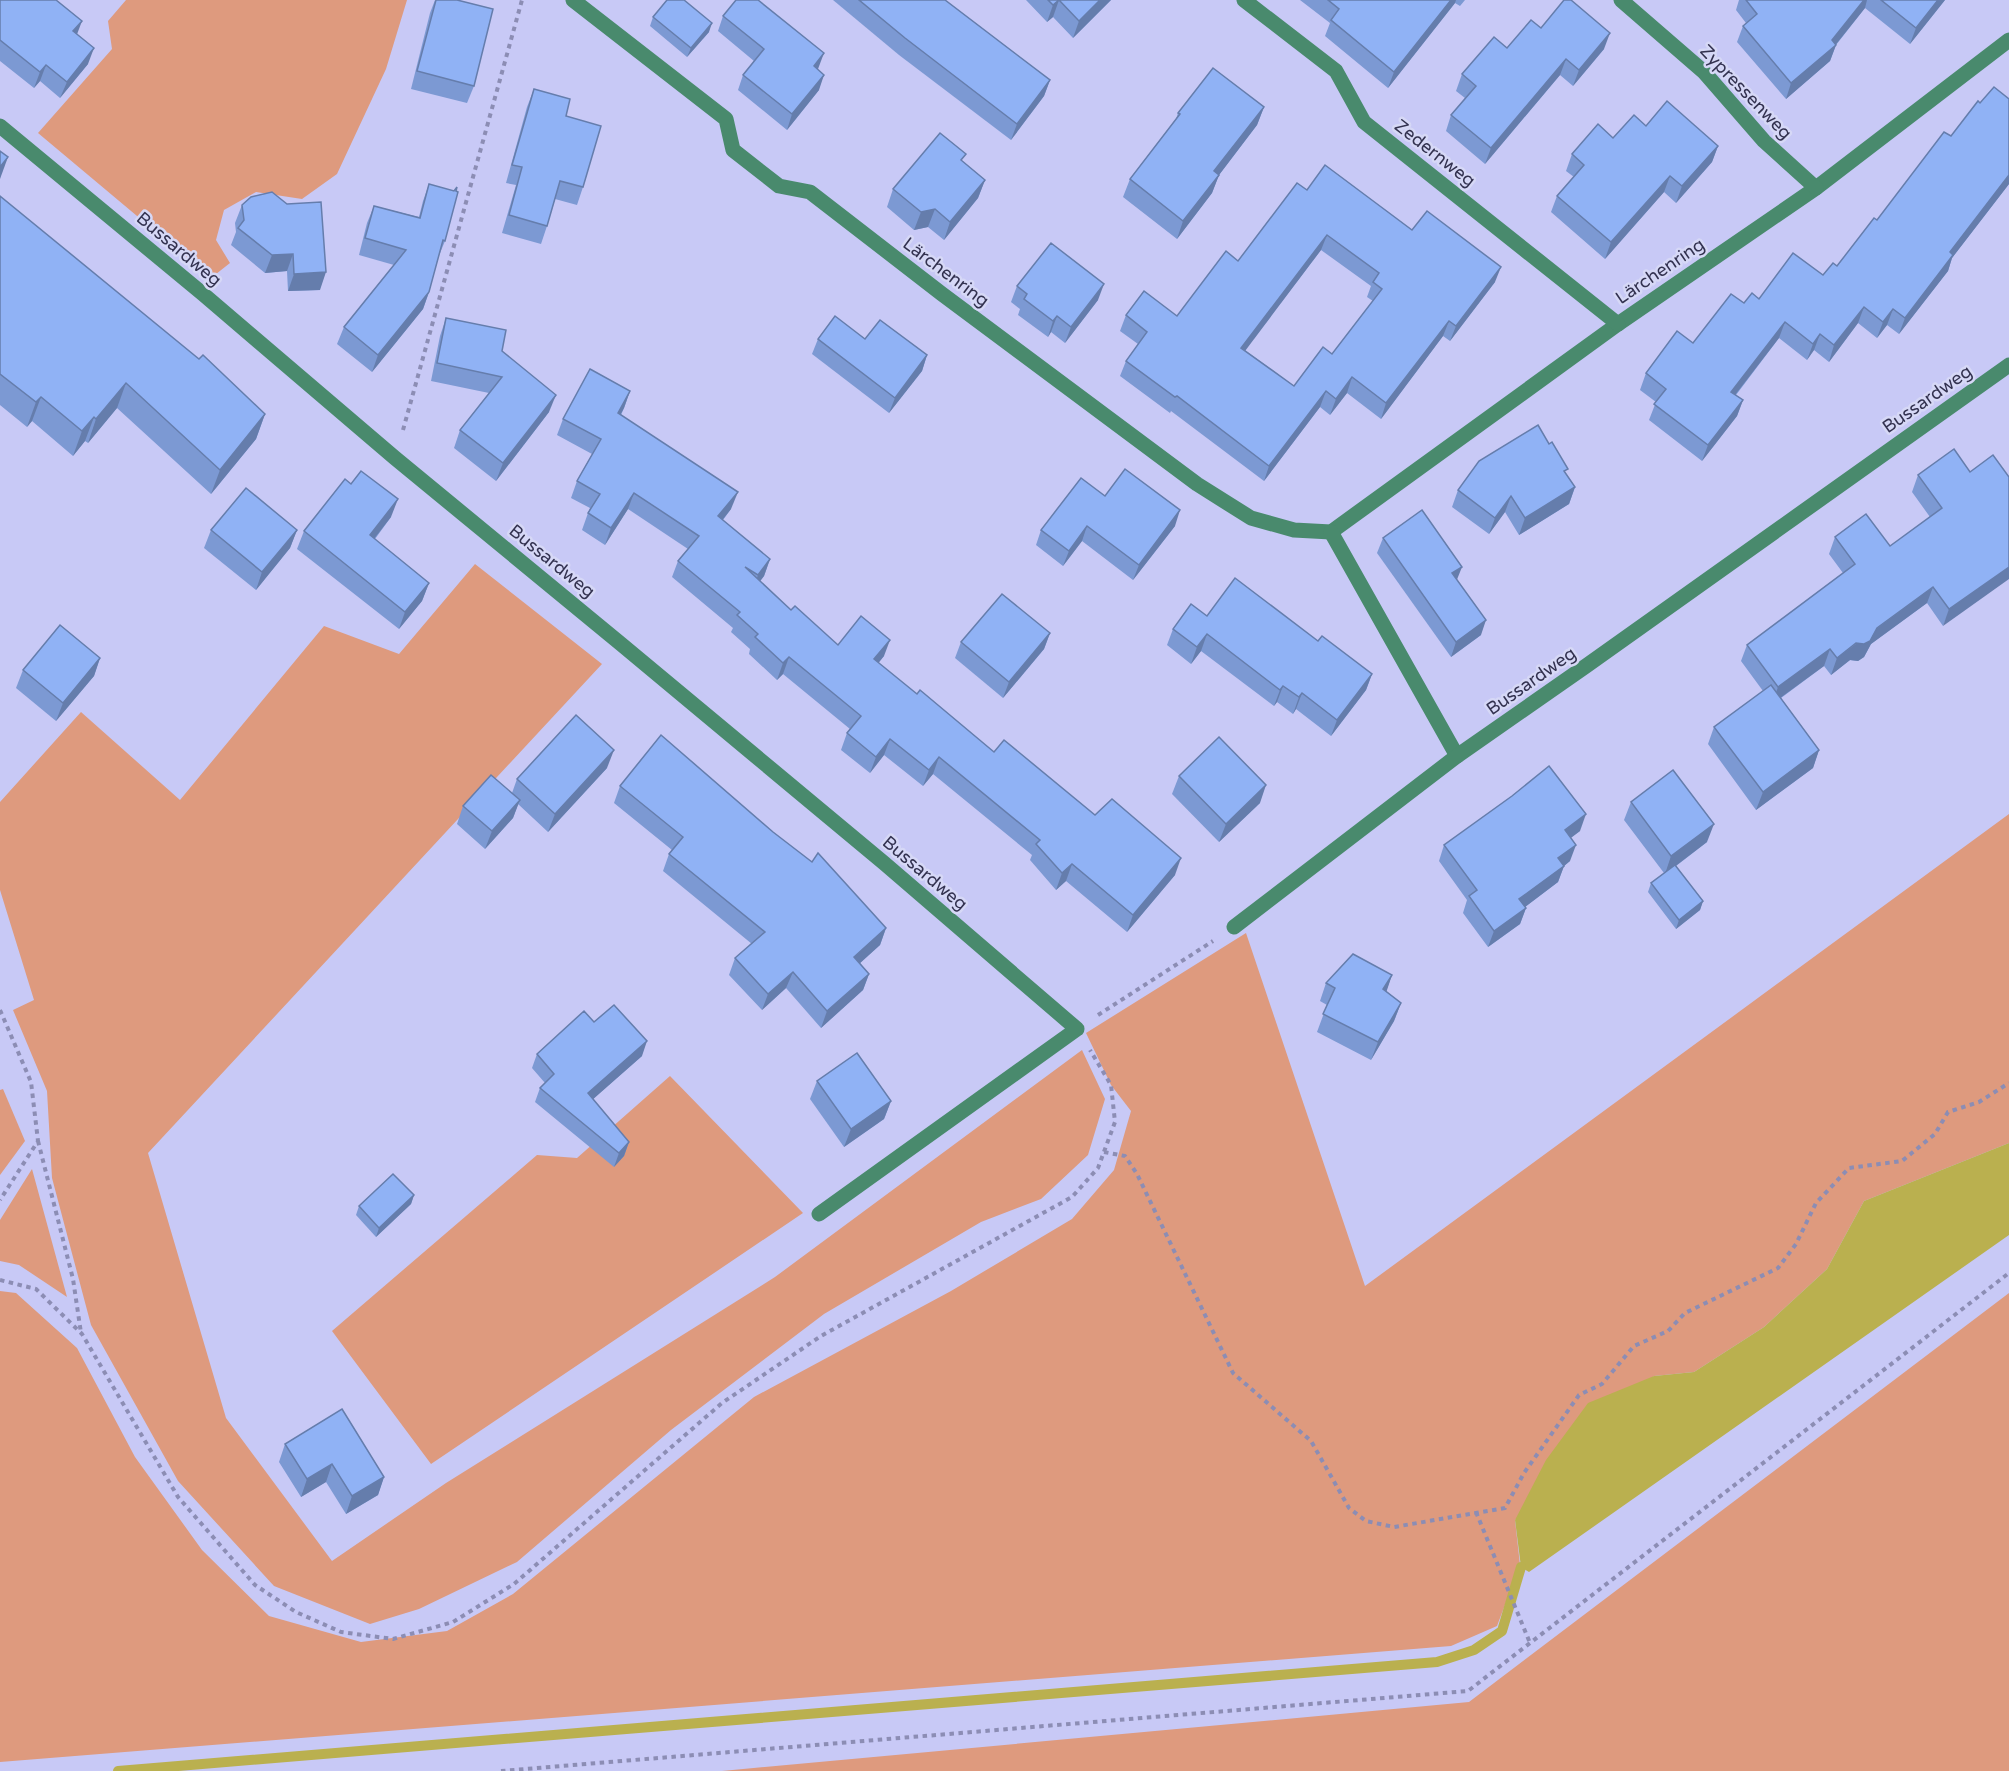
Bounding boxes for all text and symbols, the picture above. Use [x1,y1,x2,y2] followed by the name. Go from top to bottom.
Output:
[1695,40,1797,144] street label: Zypressenweg
[1390,115,1480,191] street label: Zedernweg
[132,207,226,291] street label: Bussardweg
[898,232,994,312] street label: Lärchenring
[1611,233,1709,309] street label: Lärchenring
[1878,360,1976,438] street label: Bussardweg
[505,520,599,602] street label: Bussardweg
[1482,642,1580,720] street label: Bussardweg
[878,831,972,915] street label: Bussardweg

